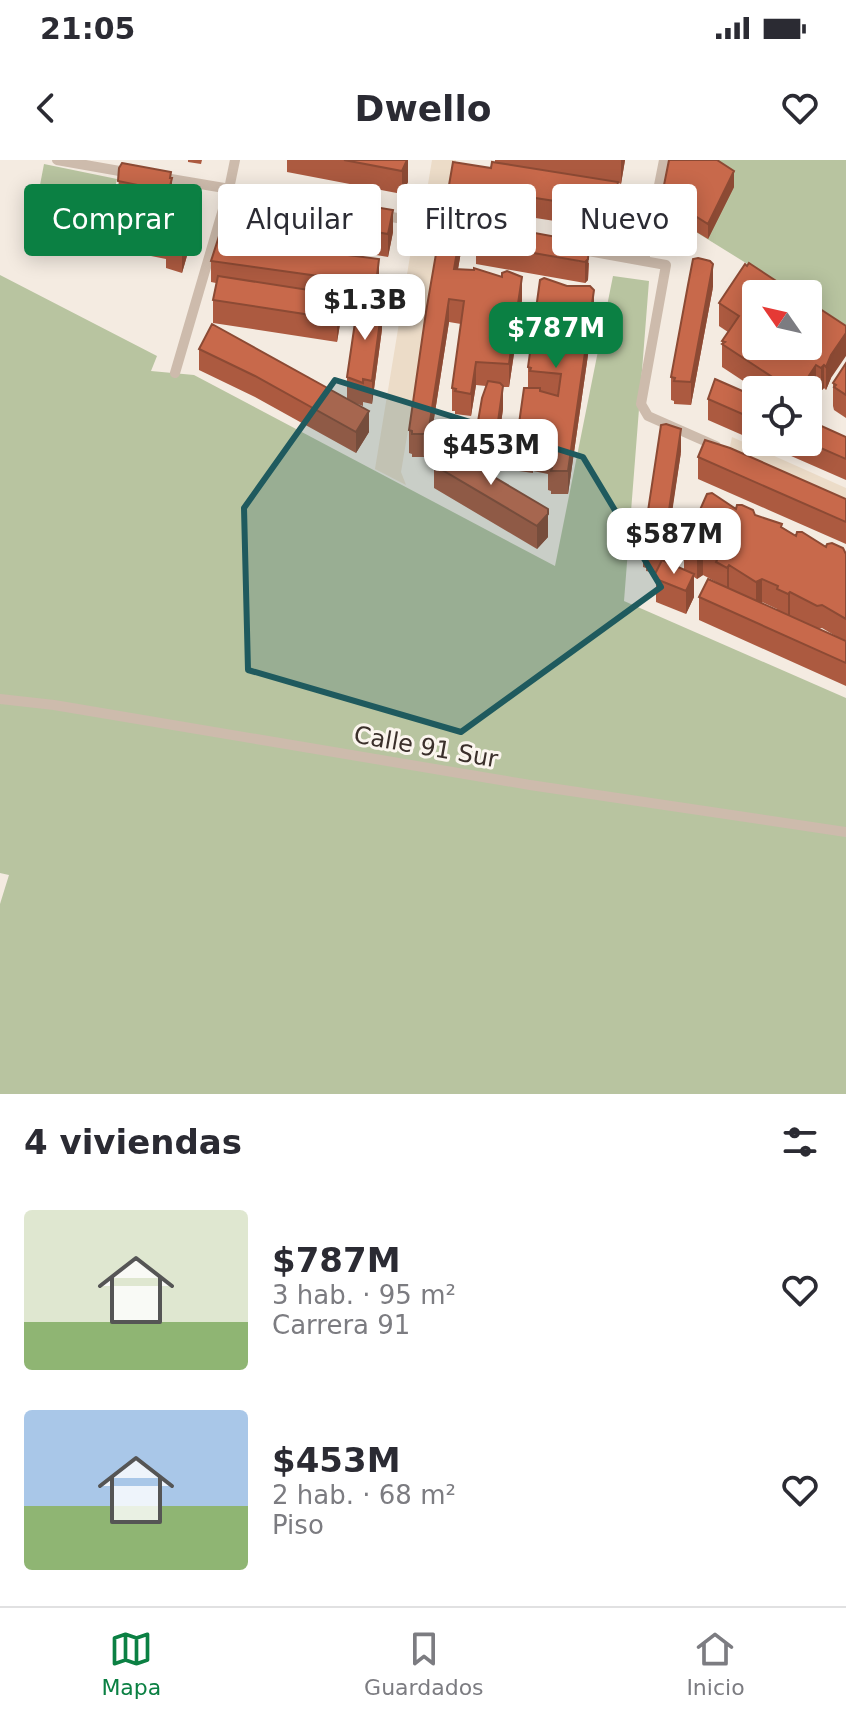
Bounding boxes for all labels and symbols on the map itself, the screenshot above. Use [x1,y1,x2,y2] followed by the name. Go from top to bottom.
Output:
[309,274,421,342] pin: $1.3B
[742,280,822,360] north arrow
[500,302,612,370] pin: $787M
[435,419,547,487] pin: $453M
[618,508,730,576] pin: $587M
[352,721,500,773] street label: Calle 91 Sur

